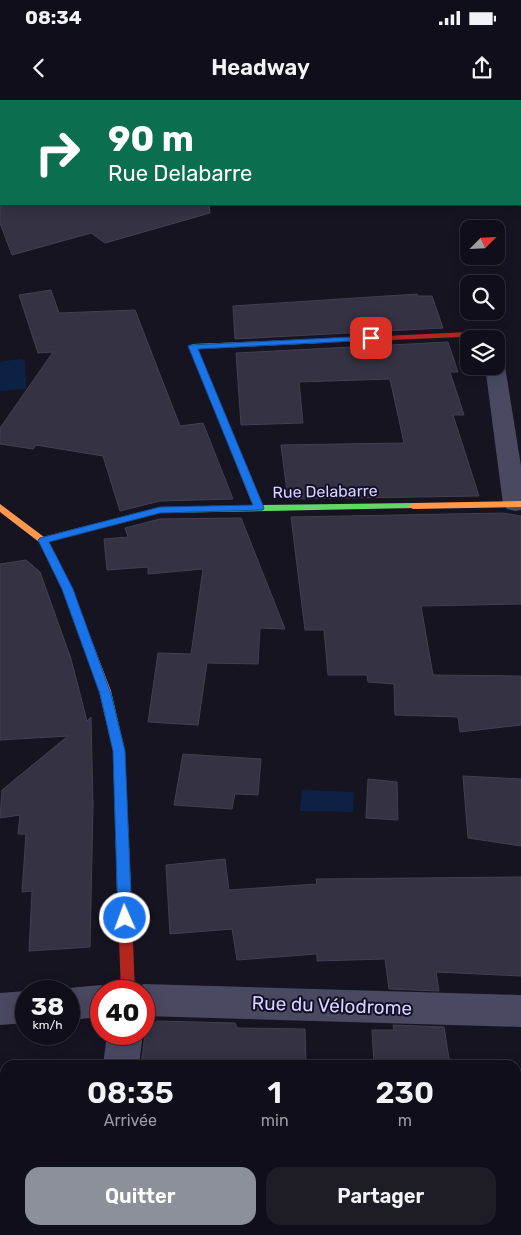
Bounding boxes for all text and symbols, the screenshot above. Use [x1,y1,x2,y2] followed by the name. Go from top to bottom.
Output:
[25,6,82,29] text: 08:34
[25,54,53,82] icon: back
[211,54,310,81] text: Headway
[468,54,496,82] icon: share
[108,118,194,160] text: 90 m
[25,120,90,185] icon: right
[108,160,252,187] text: Rue Delabarre
[460,220,505,265] north arrow
[460,220,505,375] map controls
[460,275,505,320] button: search
[350,317,392,359] pin
[357,324,385,352] icon: arrive
[460,330,505,375] button: layers
[272,481,378,502] street label: Rue Delabarre
[98,891,150,943] position arrow
[90,980,155,1045] speed limit sign: 40
[251,991,413,1020] street label: Rue du Vélodrome
[31,992,64,1021] text: 38
[33,1018,62,1032] text: km/h
[87,1075,174,1111] text: 08:35
[268,1075,282,1111] text: 1
[376,1075,434,1111] text: 230
[104,1111,157,1130] text: Arrivée
[261,1111,289,1130] text: min
[398,1111,412,1130] text: m
[25,1167,256,1225] button: Quitter
[266,1167,496,1225] button: Partager

